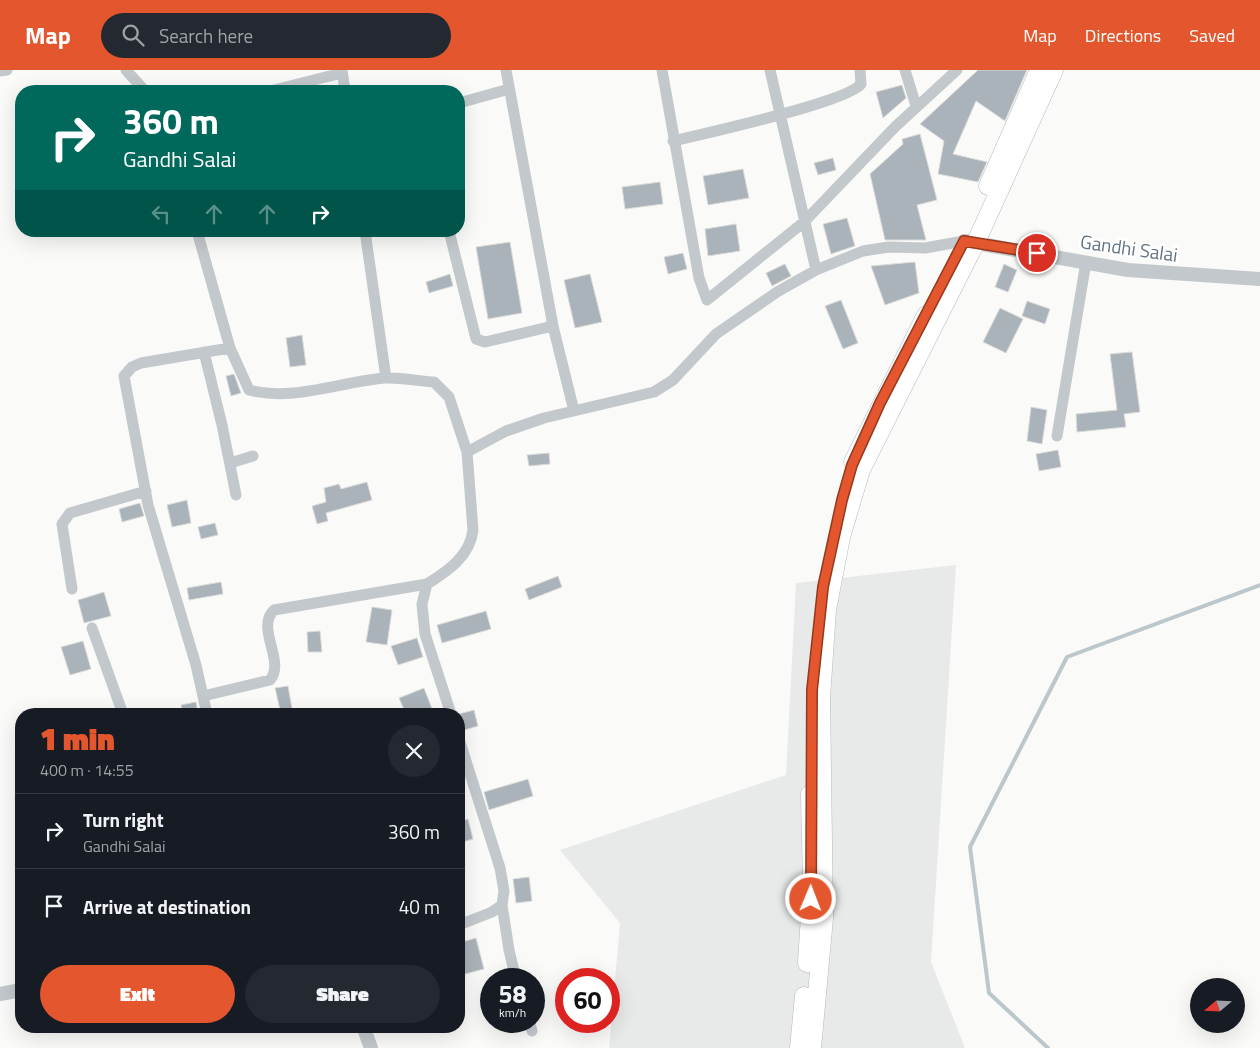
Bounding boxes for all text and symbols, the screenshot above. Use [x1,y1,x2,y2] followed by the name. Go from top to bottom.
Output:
[101,13,451,58] search box
[25,17,71,53] text: Map
[119,21,147,49] icon: search
[159,21,253,50] text: Search here
[1023,22,1057,49] text: Map
[1085,22,1161,49] text: Directions
[1189,22,1235,49] text: Saved
[123,94,219,148] text: 360 m
[40,105,105,170] icon: right
[123,142,236,176] text: Gandhi Salai
[147,200,175,228] icon: left
[200,200,228,228] icon: ahead
[253,200,281,228] icon: ahead
[306,200,334,228] icon: right
[1079,226,1180,269] street label: Gandhi Salai
[1016,232,1058,274] pin
[1023,239,1051,267] icon: arrive
[40,716,115,762] text: 1 min
[388,725,440,777] button: close
[40,758,134,782] text: 400 m · 14:55
[83,805,164,834] text: Turn right
[40,817,68,845] icon: right
[388,817,440,846] text: 360 m
[83,834,165,858] text: Gandhi Salai
[784,872,836,924] position arrow
[40,892,68,920] icon: arrive
[83,892,251,921] text: Arrive at destination
[399,892,440,921] text: 40 m
[40,965,235,1023] button: Exit
[245,965,440,1023] button: Share
[555,968,620,1033] speed limit sign: 60
[498,975,527,1013] text: 58
[1190,978,1245,1032] north arrow
[1190,978,1245,1033] map controls
[499,1003,526,1022] text: km/h

